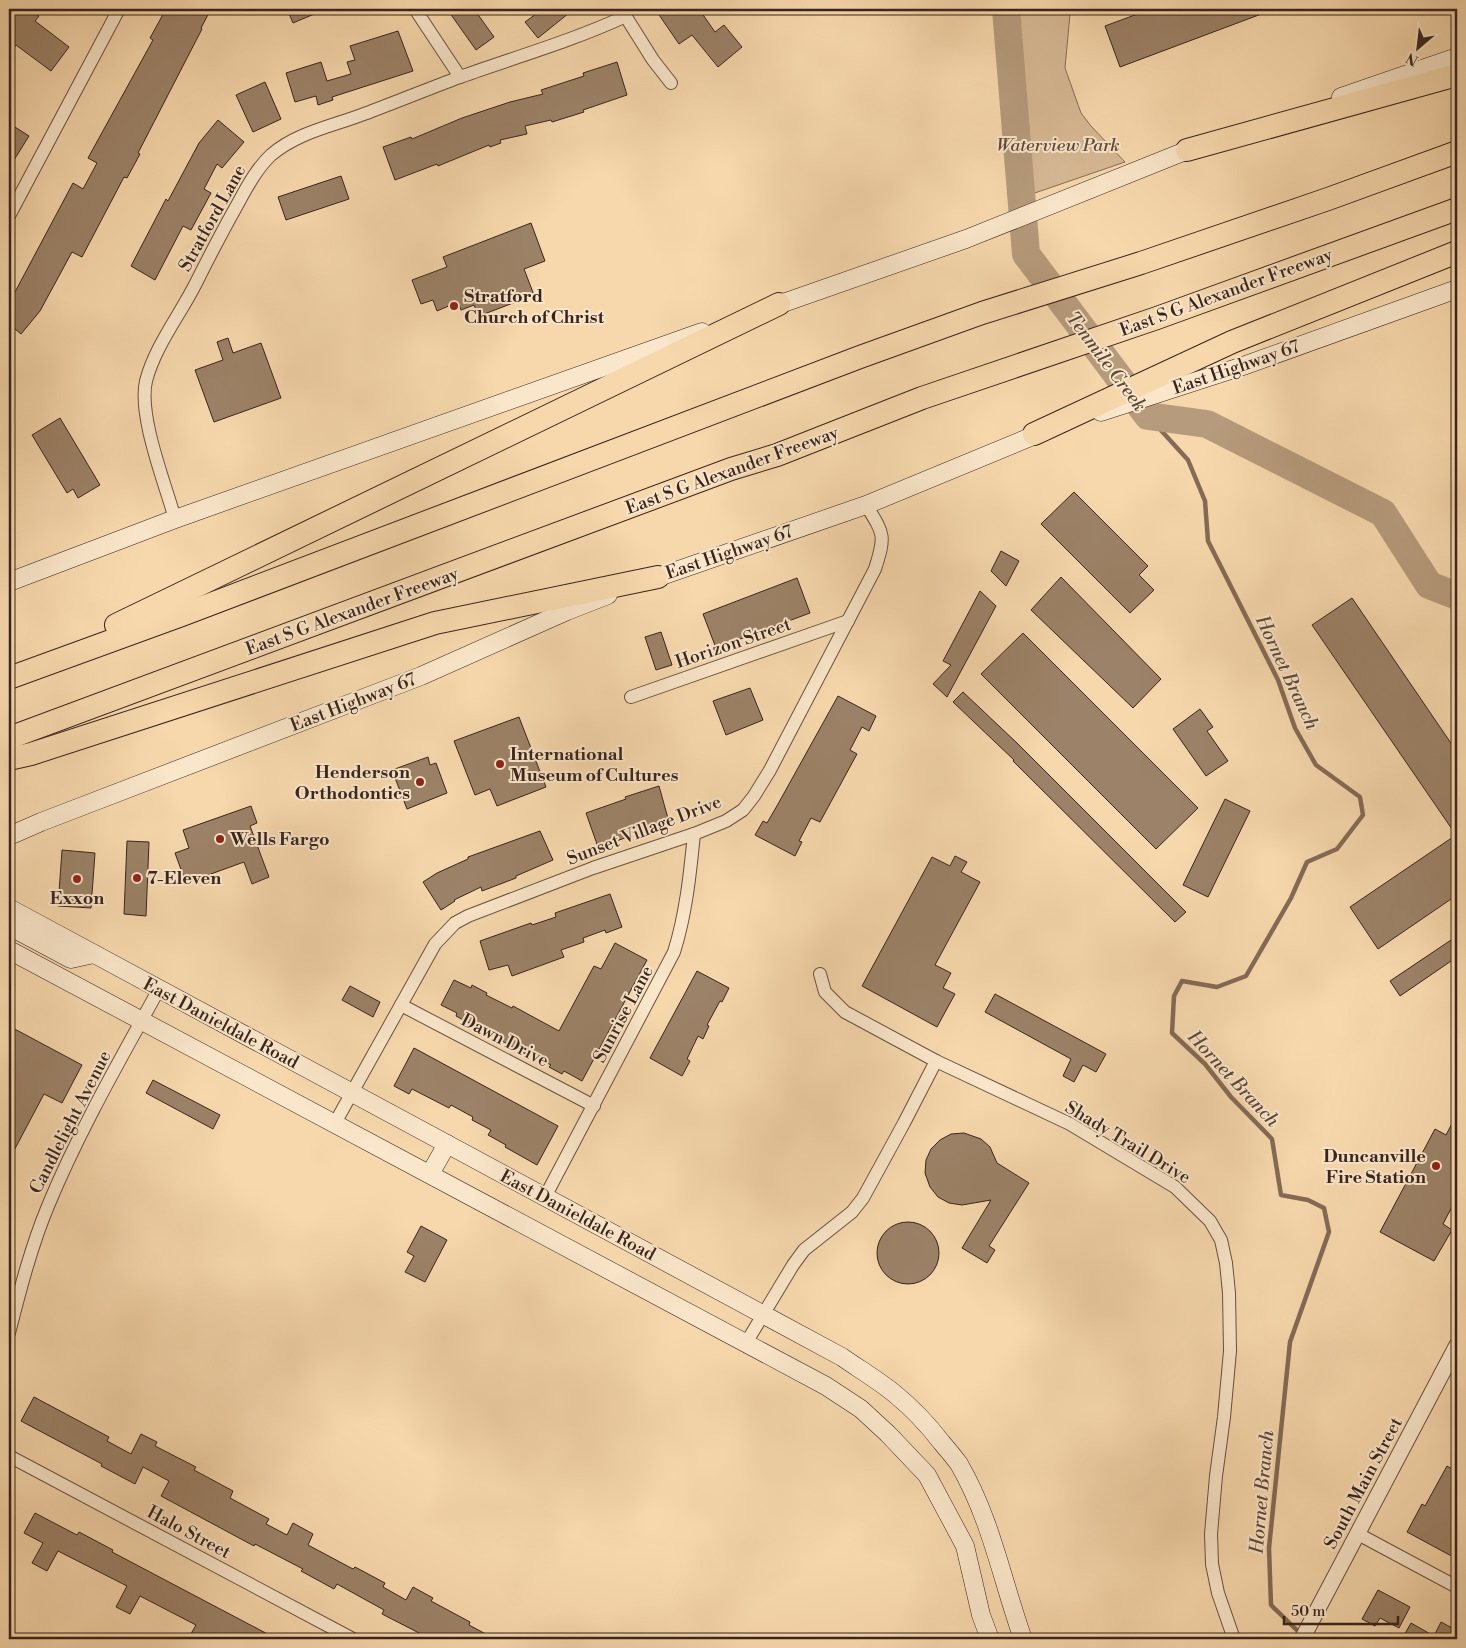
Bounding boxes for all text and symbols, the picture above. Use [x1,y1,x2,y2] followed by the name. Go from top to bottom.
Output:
[1394,22,1444,72] north arrow
[1403,48,1421,69] text: N
[996,134,1120,157] park label: Waterview Park
[174,161,251,276] street label: Stratford Lane
[1116,243,1336,342] street label: East S G Alexander Freeway
[464,285,605,329] place label: Stratford Church of Christ
[448,300,460,312] marker: Stratford Church of Christ
[1061,307,1152,417] water label: Tenmile Creek
[1170,335,1303,400] street label: East Highway 67
[622,421,842,520] street label: East S G Alexander Freeway
[663,520,796,585] street label: East Highway 67
[242,562,462,661] street label: East S G Alexander Freeway
[1250,610,1324,734] water label: Hornet Branch
[672,613,795,674] street label: Horizon Street
[287,668,419,737] street label: East Highway 67
[510,743,679,787] place label: International Museum of Cultures
[494,758,506,770] marker: International Museum of Cultures
[295,761,410,805] place label: Henderson Orthodontics
[414,776,426,788] marker: Henderson Orthodontics
[564,790,725,871] street label: Sunset Village Drive
[229,828,330,851] place label: Wells Fargo
[214,833,226,845] marker: Wells Fargo
[147,867,221,890] place label: 7-Eleven
[131,872,143,884] marker: 7-Eleven
[71,873,83,885] marker: Exxon
[50,887,104,910] place label: Exxon
[588,962,659,1067] street label: Sunrise Lane
[139,973,303,1075] street label: East Danieldale Road
[457,1008,553,1072] street label: Dawn Drive
[1182,1025,1285,1132] water label: Hornet Branch
[24,1047,116,1198] street label: Candlelight Avenue
[1061,1096,1195,1189] street label: Shady Trail Drive
[1323,1145,1426,1189] place label: Duncanville Fire Station
[1430,1160,1442,1172] marker: Duncanville Fire Station
[496,1165,660,1267] street label: East Danieldale Road
[1319,1413,1408,1553] street label: South Main Street
[1245,1429,1279,1556] water label: Hornet Branch
[143,1501,235,1564] street label: Halo Street
[1284,1593,1397,1625] scale bar
[1291,1602,1325,1621] text: 50 m

